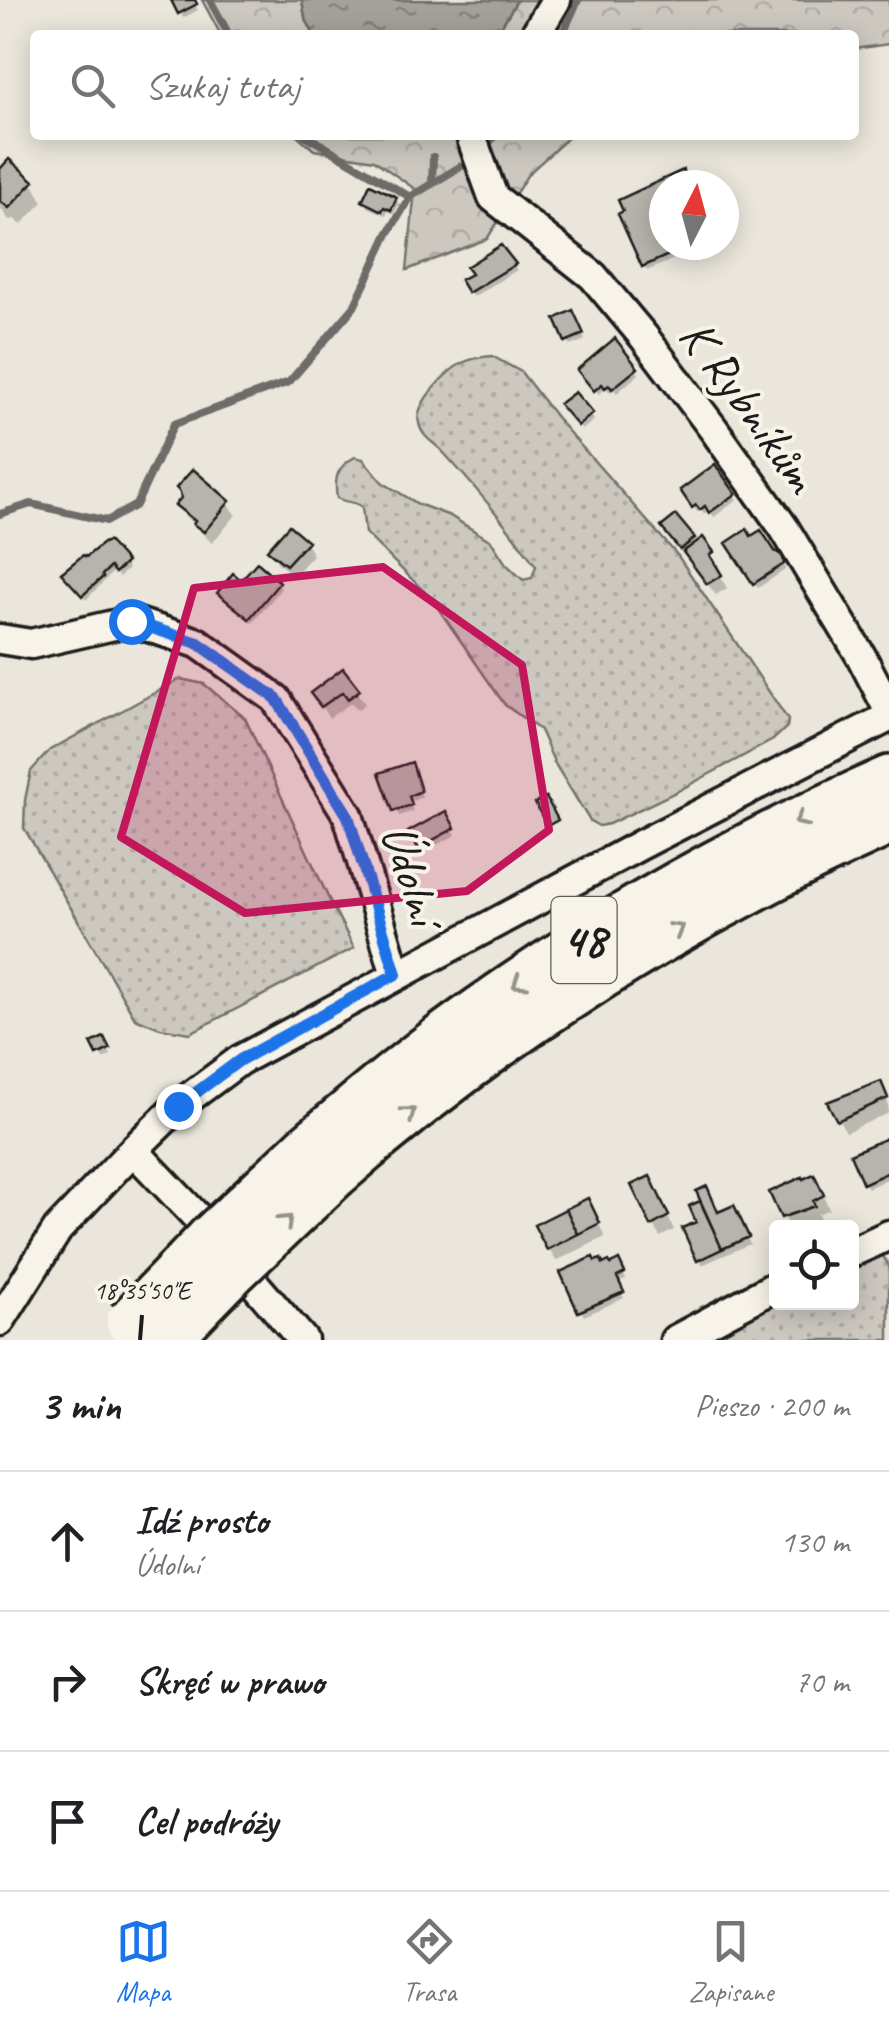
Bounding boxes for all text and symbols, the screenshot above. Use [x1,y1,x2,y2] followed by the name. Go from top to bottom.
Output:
[30,30,859,140] search box
[65,58,120,113] icon: search
[145,62,300,109] text: Szukaj tutaj
[649,170,739,260] north arrow
[666,307,835,507] street label: K Rybníkům
[109,599,155,645] route start
[793,808,811,828] one-way arrow
[367,816,460,941] street label: Údolní
[552,897,616,983] road number: 48
[666,922,684,941] one-way arrow
[512,970,530,989] one-way arrow
[156,1084,202,1130] route end
[398,1107,416,1125] one-way arrow
[274,1215,292,1233] one-way arrow
[769,1220,859,1310] map controls
[769,1220,859,1310] button: locate
[94,1275,193,1307] text: 18°35'50"E
[40,1379,120,1432] text: 3 min
[695,1385,849,1426] text: Pieszo · 200 m
[135,1497,268,1544] text: Idź prosto
[40,1514,95,1569] icon: ahead
[780,1521,849,1562] text: 130 m
[135,1544,200,1585] text: Údolní
[40,1654,95,1709] icon: right
[135,1658,324,1705] text: Skręć w prawo
[795,1661,849,1702] text: 70 m
[40,1794,95,1849] icon: arrive
[135,1798,278,1845] text: Cel podróży
[116,1914,171,2009] tab: Mapa
[402,1914,457,2009] tab: Trasa
[688,1914,773,2009] tab: Zapisane

